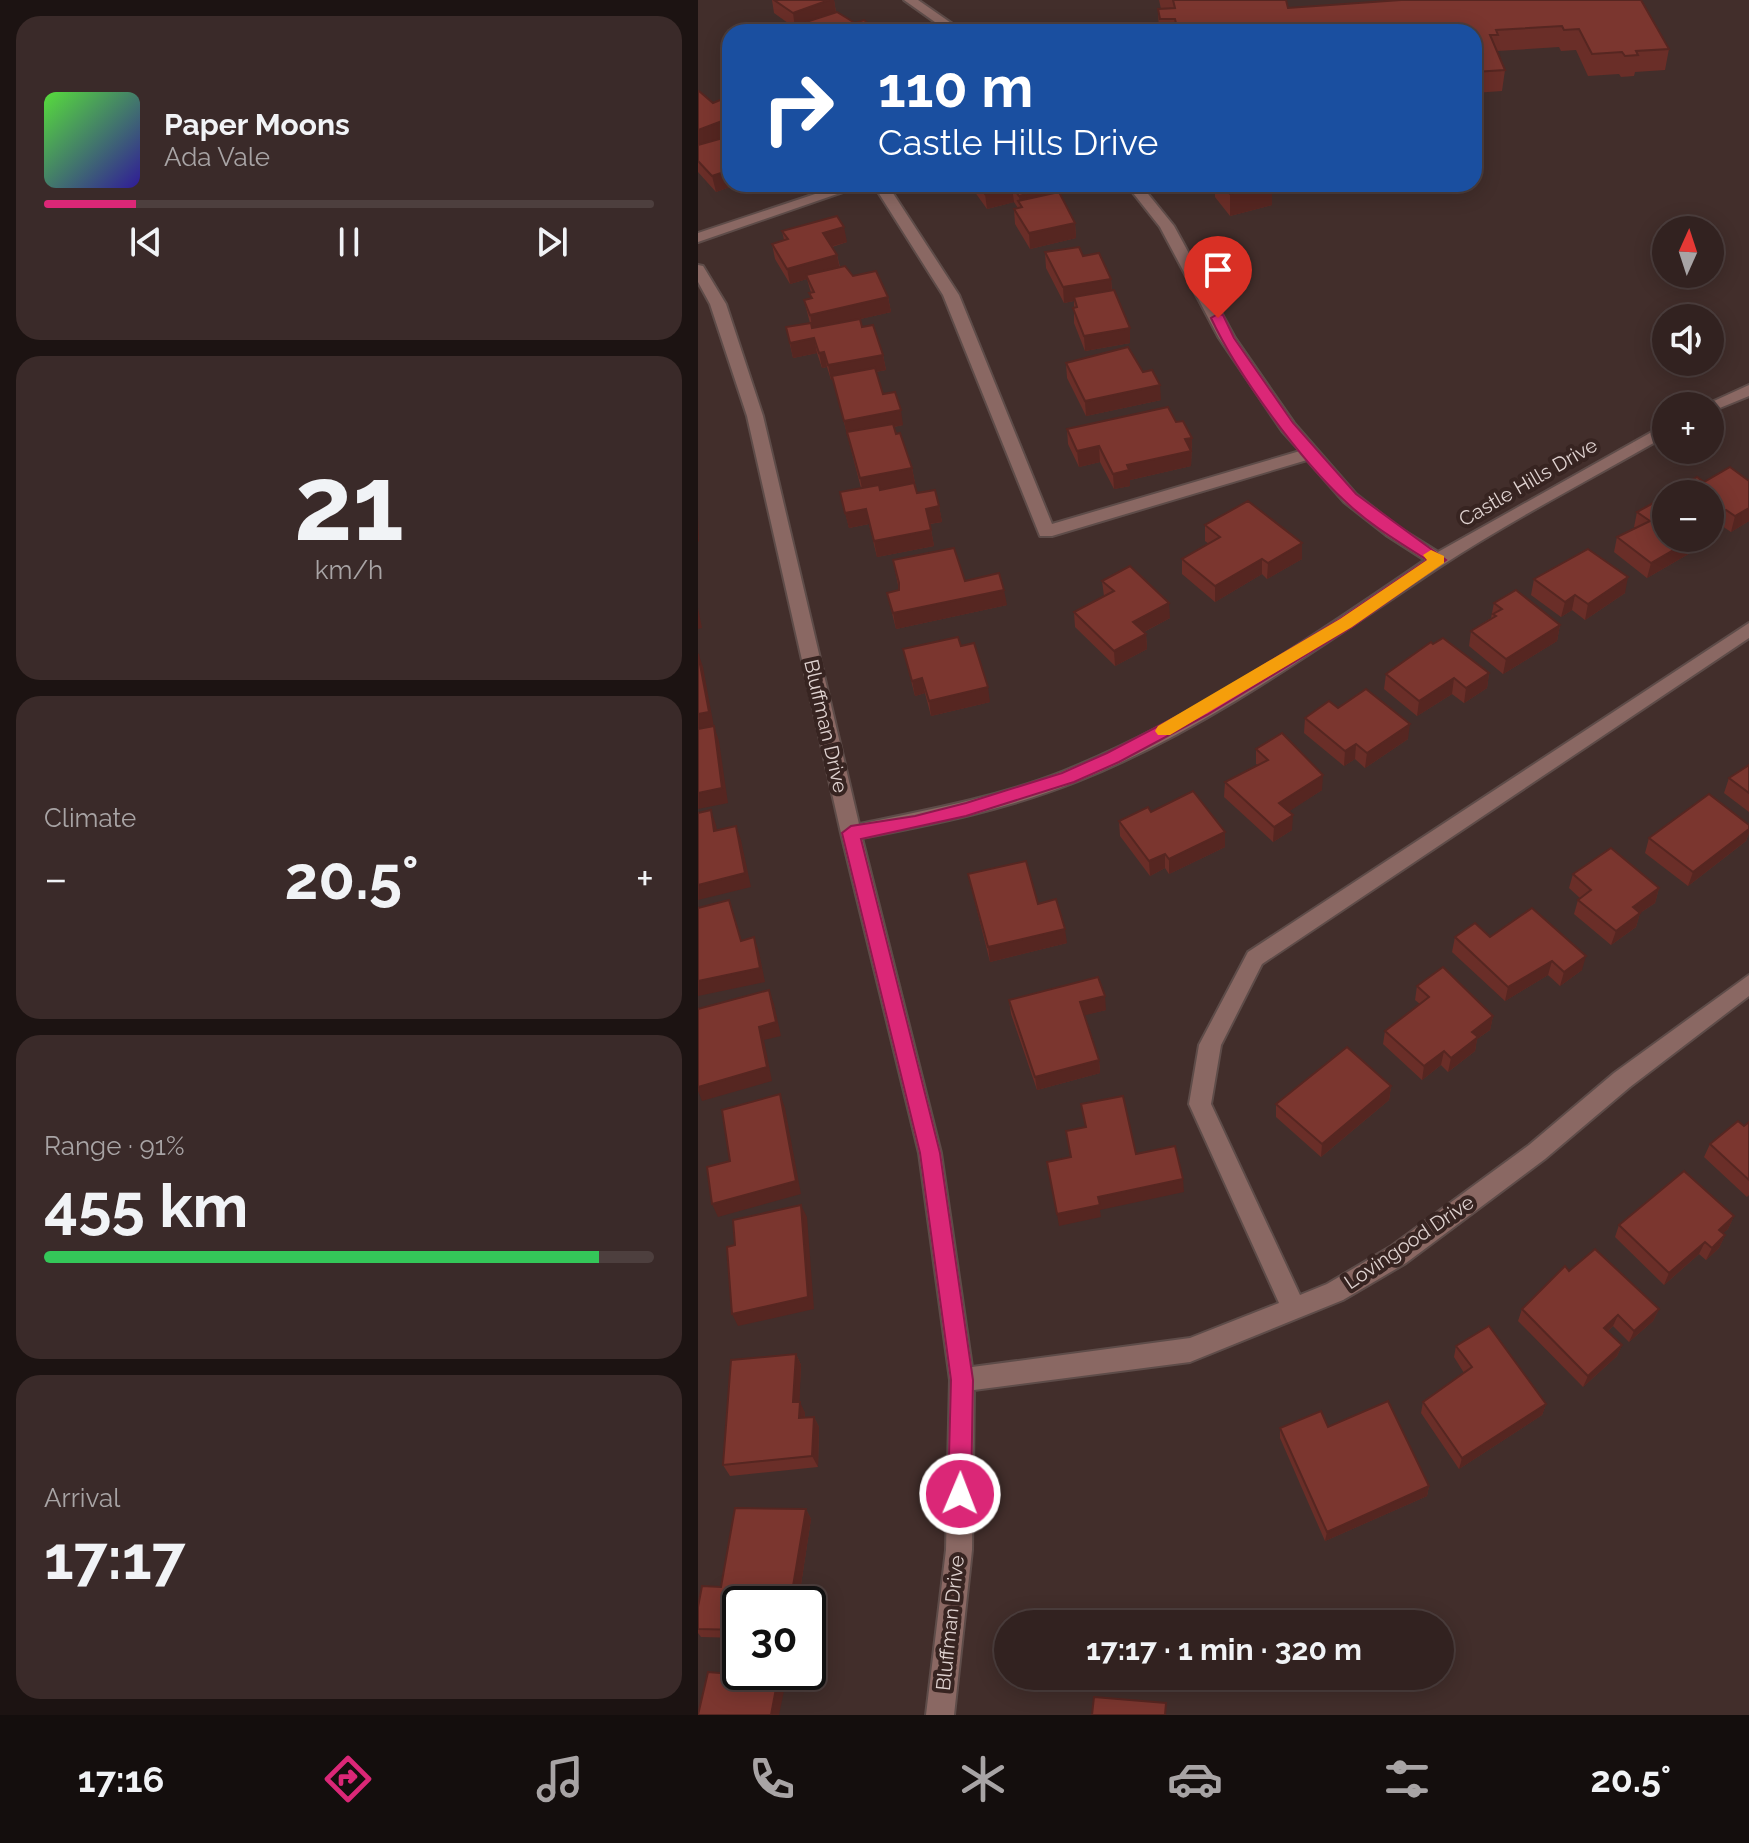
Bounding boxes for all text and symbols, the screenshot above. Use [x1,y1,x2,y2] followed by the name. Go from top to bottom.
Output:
[878,54,1033,120] text: 110 m
[746,56,850,160] icon: right
[164,107,350,142] text: Paper Moons
[878,121,1158,163] text: Castle Hills Drive
[164,142,270,172] text: Ada Vale
[1652,216,1724,288] north arrow
[1652,216,1724,552] map controls
[124,220,168,264] icon: previous
[327,220,371,264] icon: pause
[530,220,574,264] icon: next
[1184,236,1252,318] pin
[1196,248,1240,292] icon: arrive
[1652,304,1724,376] button: sound
[1652,392,1724,464] button: +
[1455,433,1602,531] street label: Castle Hills Drive
[294,442,404,564] text: 21
[1652,480,1724,552] button: −
[315,555,383,585] text: km/h
[799,657,853,795] street label: Bluffman Drive
[44,803,136,833] text: Climate
[284,843,419,913] text: 20.5°
[44,853,68,904] text: −
[636,853,654,904] text: +
[44,1131,185,1161] text: Range · 91%
[44,1171,248,1241] text: 455 km
[1340,1190,1479,1294] street label: Lovingood Drive
[918,1452,1002,1536] position arrow
[44,1483,120,1513] text: Arrival
[44,1523,185,1593] text: 17:17
[931,1554,969,1692] street label: Bluffman Drive
[722,1586,826,1690] speed limit sign: 30
[1086,1632,1362,1667] text: 17:17 · 1 min · 320 m
[320,1751,376,1807] icon: directions
[532,1751,588,1807] icon: music
[744,1751,800,1807] icon: phone
[955,1751,1011,1807] icon: climate
[1167,1751,1223,1807] icon: car
[1379,1751,1435,1807] icon: filters
[78,1758,164,1800] text: 17:16
[1590,1758,1671,1800] text: 20.5°

